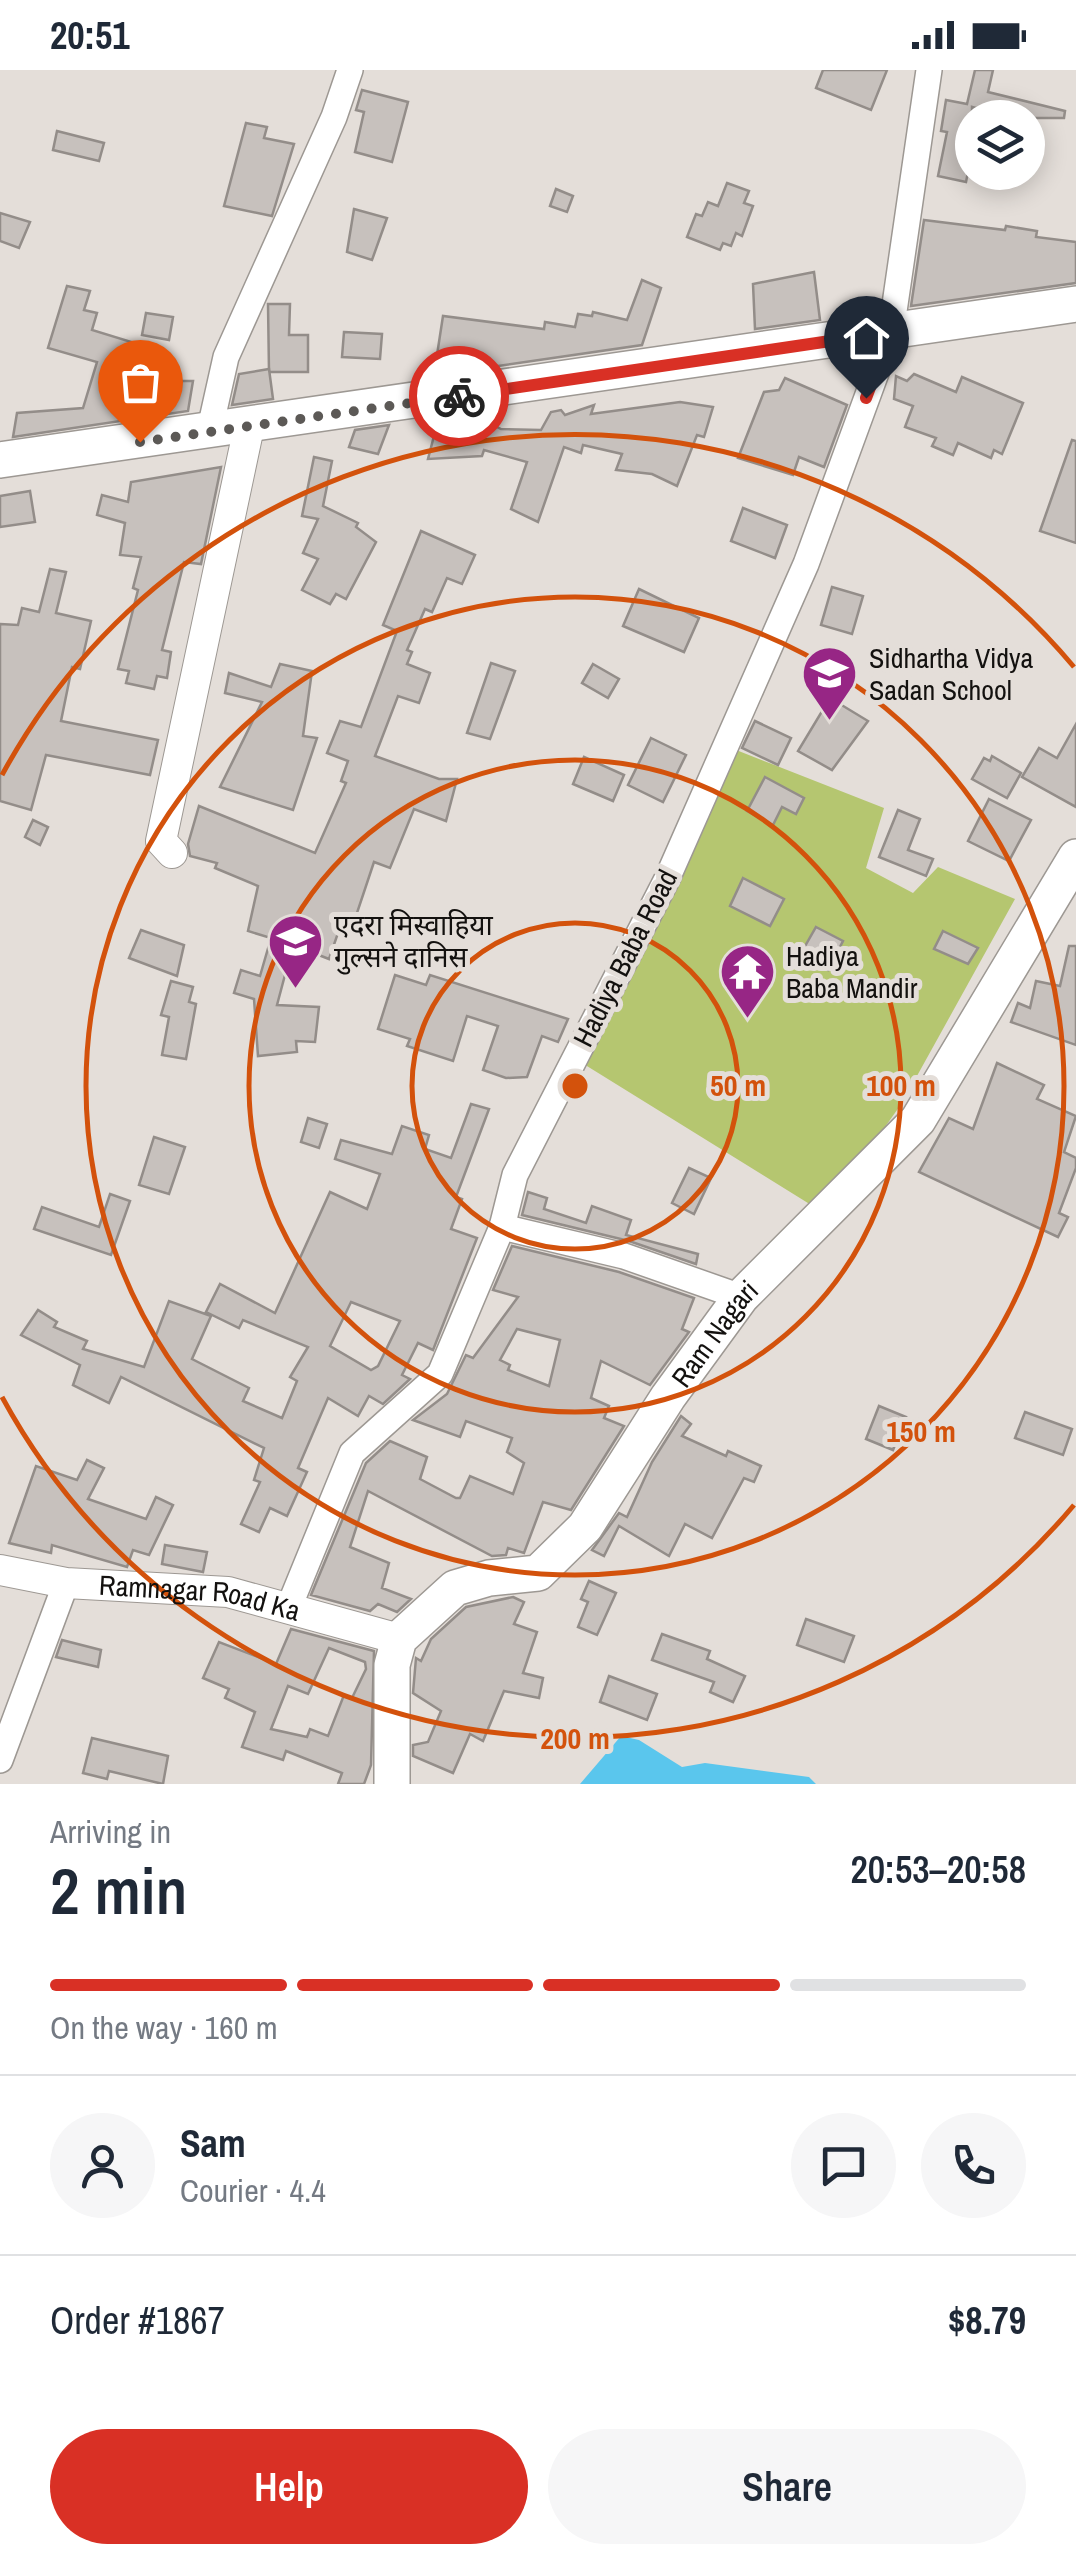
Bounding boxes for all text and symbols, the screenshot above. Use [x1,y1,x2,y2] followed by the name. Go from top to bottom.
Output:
[50,10,130,61] text: 20:51
[955,100,1045,190] map controls
[955,100,1045,190] button: layers
[824,296,909,399] pin
[839,311,894,366] icon: home
[98,340,183,443] pin
[409,346,509,446] courier
[113,355,168,410] icon: bag
[432,369,487,424] icon: bike
[869,639,1034,709] place label: Sidhartha Vidya Sadan School
[800,644,860,723] school or university icon: Sidhartha Vidya Sadan School
[564,863,686,1053] street label: Hadiya Baba Road
[334,906,494,976] place label: एदरा मिस्वाहिया गुल्सने दानिस
[265,911,325,990] school or university icon: एदरा मिस्वाहिया गुल्सने दानिस
[786,937,918,1007] place label: Hadiya Baba Mandir
[717,942,777,1021] temple icon: Hadiya Baba Mandir
[710,1065,766,1105] text: 50 m
[866,1065,936,1105] text: 100 m
[557,1068,593,1104] centre of rings
[663,1272,766,1395] street label: Ram Nagari
[886,1411,956,1451] text: 150 m
[98,1566,305,1630] street label: Ramnagar Road Ka
[540,1718,610,1758] text: 200 m
[50,1810,171,1853] text: Arriving in
[850,1844,1026,1895] text: 20:53–20:58
[50,1847,187,1934] text: 2 min
[50,2006,278,2049] text: On the way · 160 m
[50,2113,155,2218] button: person
[791,2113,896,2218] button: chat
[921,2113,1026,2218] button: phone
[180,2118,246,2169] text: Sam
[180,2169,326,2212] text: Courier · 4.4
[50,2295,225,2346] text: Order #1867
[948,2295,1026,2346] text: $8.79
[50,2429,528,2544] button: Help
[548,2429,1026,2544] button: Share

